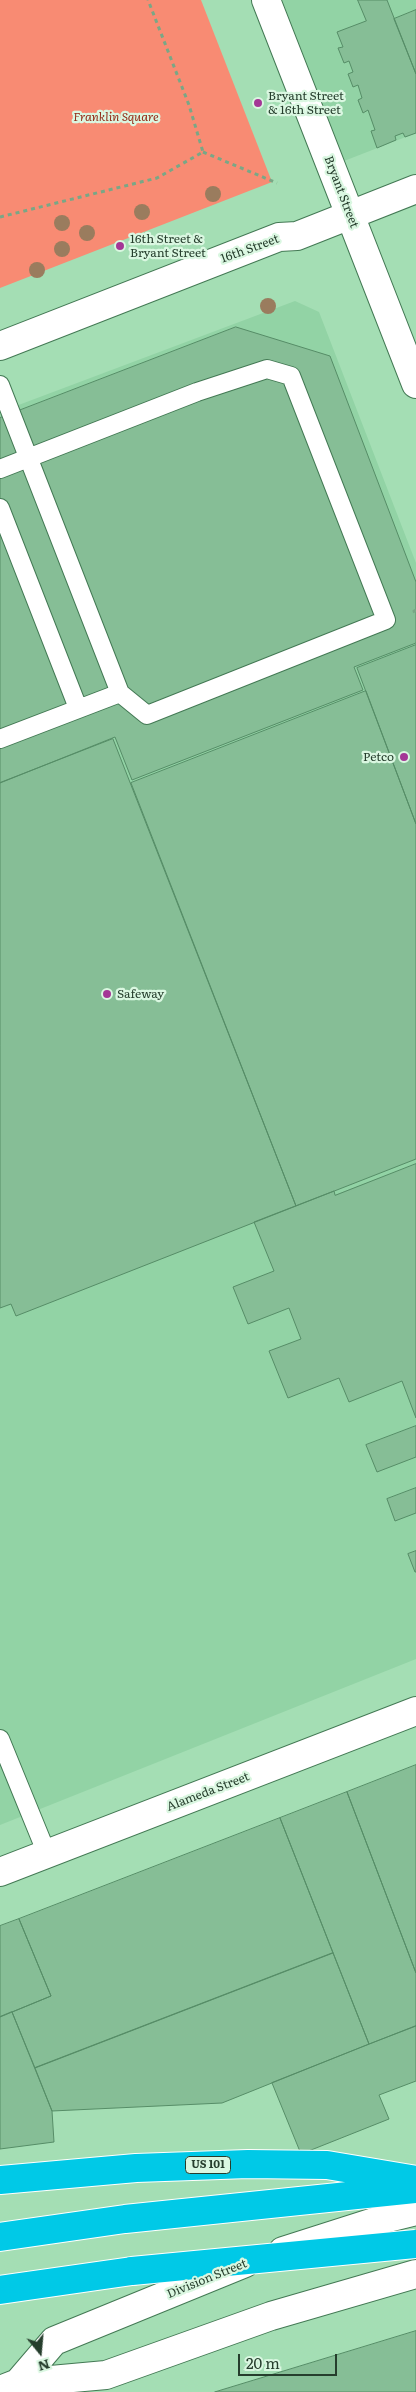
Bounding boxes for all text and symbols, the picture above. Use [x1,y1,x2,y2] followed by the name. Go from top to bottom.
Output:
[268,89,344,117] place label: Bryant Street & 16th Street
[252,97,264,109] marker: Bryant Street & 16th Street
[73,110,159,124] park label: Franklin Square
[321,154,361,230] street label: Bryant Street
[130,232,206,260] place label: 16th Street & Bryant Street
[219,232,281,266] street label: 16th Street
[114,240,126,252] marker: 16th Street & Bryant Street
[363,750,394,764] place label: Petco
[398,751,410,763] marker: Petco
[117,987,164,1001] place label: Safeway
[101,988,113,1000] marker: Safeway
[165,1770,251,1814] street label: Alameda Street
[186,2156,230,2174] road number: US 101
[165,2256,249,2302] street label: Division Street
[15,2327,65,2377] north arrow
[241,2344,340,2376] scale bar
[246,2351,280,2374] text: 20 m
[36,2355,53,2378] text: N

